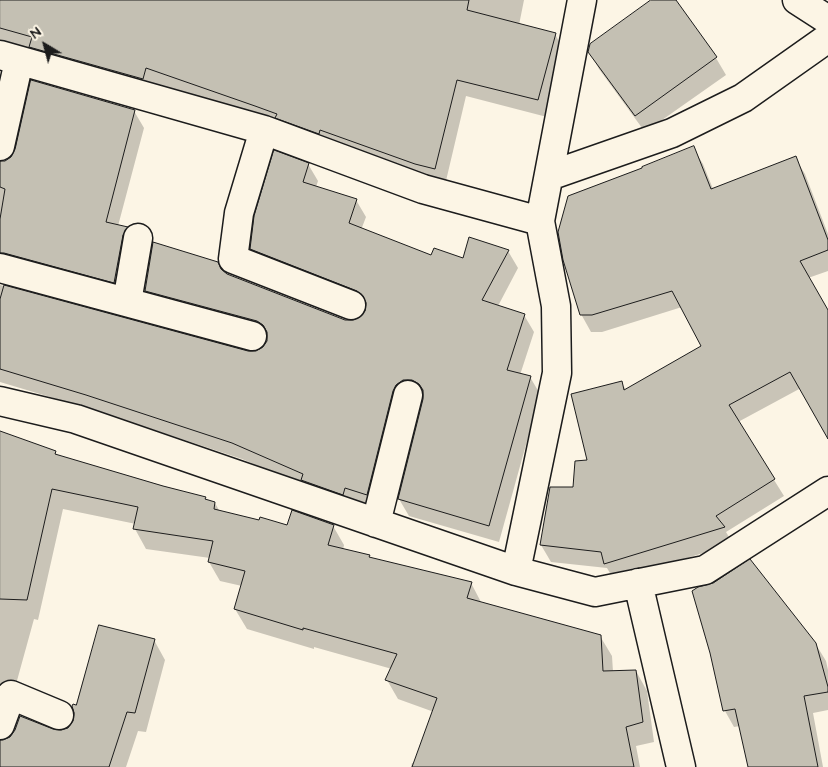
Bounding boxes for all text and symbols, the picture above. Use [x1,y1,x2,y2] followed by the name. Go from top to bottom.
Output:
[20,20,70,70] north arrow
[26,22,45,44] text: N

